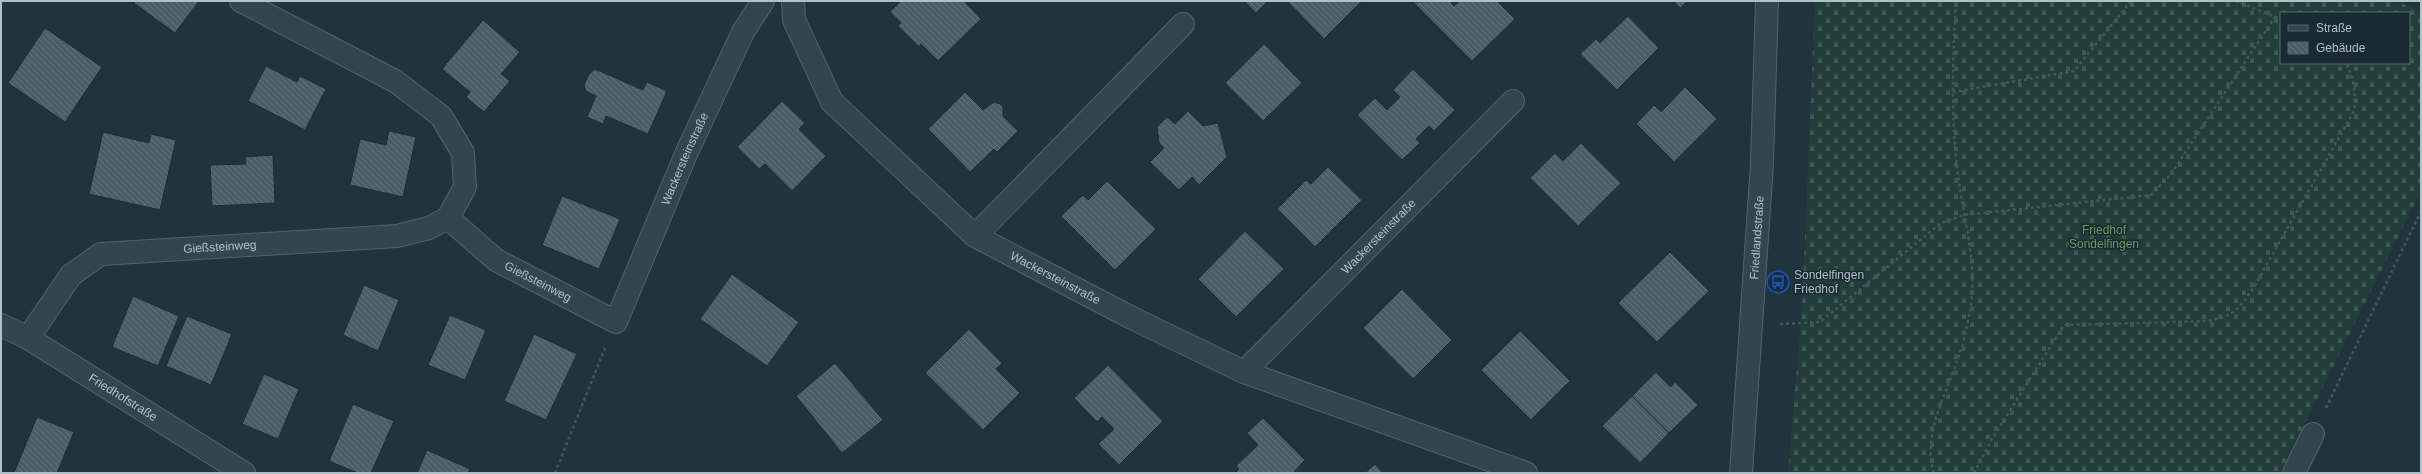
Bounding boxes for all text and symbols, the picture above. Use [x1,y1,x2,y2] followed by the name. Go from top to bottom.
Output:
[2280,12,2410,64] legend
[2316,21,2352,35] text: Straße
[2316,41,2366,55] text: Gebäude
[658,110,712,207] street label: Wackersteinstraße
[1747,195,1767,280] street label: Friedlandstraße
[1338,196,1419,277] street label: Wackersteinstraße
[2069,223,2139,251] park label: Friedhof Sondelfingen
[183,238,257,256] street label: Gießsteinweg
[1008,249,1103,307] street label: Wackersteinstraße
[502,259,574,305] street label: Gießsteinweg
[1794,268,1864,296] place label: Sondelfingen Friedhof
[1765,269,1791,295] bus stop icon: Sondelfingen Friedhof
[86,371,160,424] street label: Friedhofstraße

